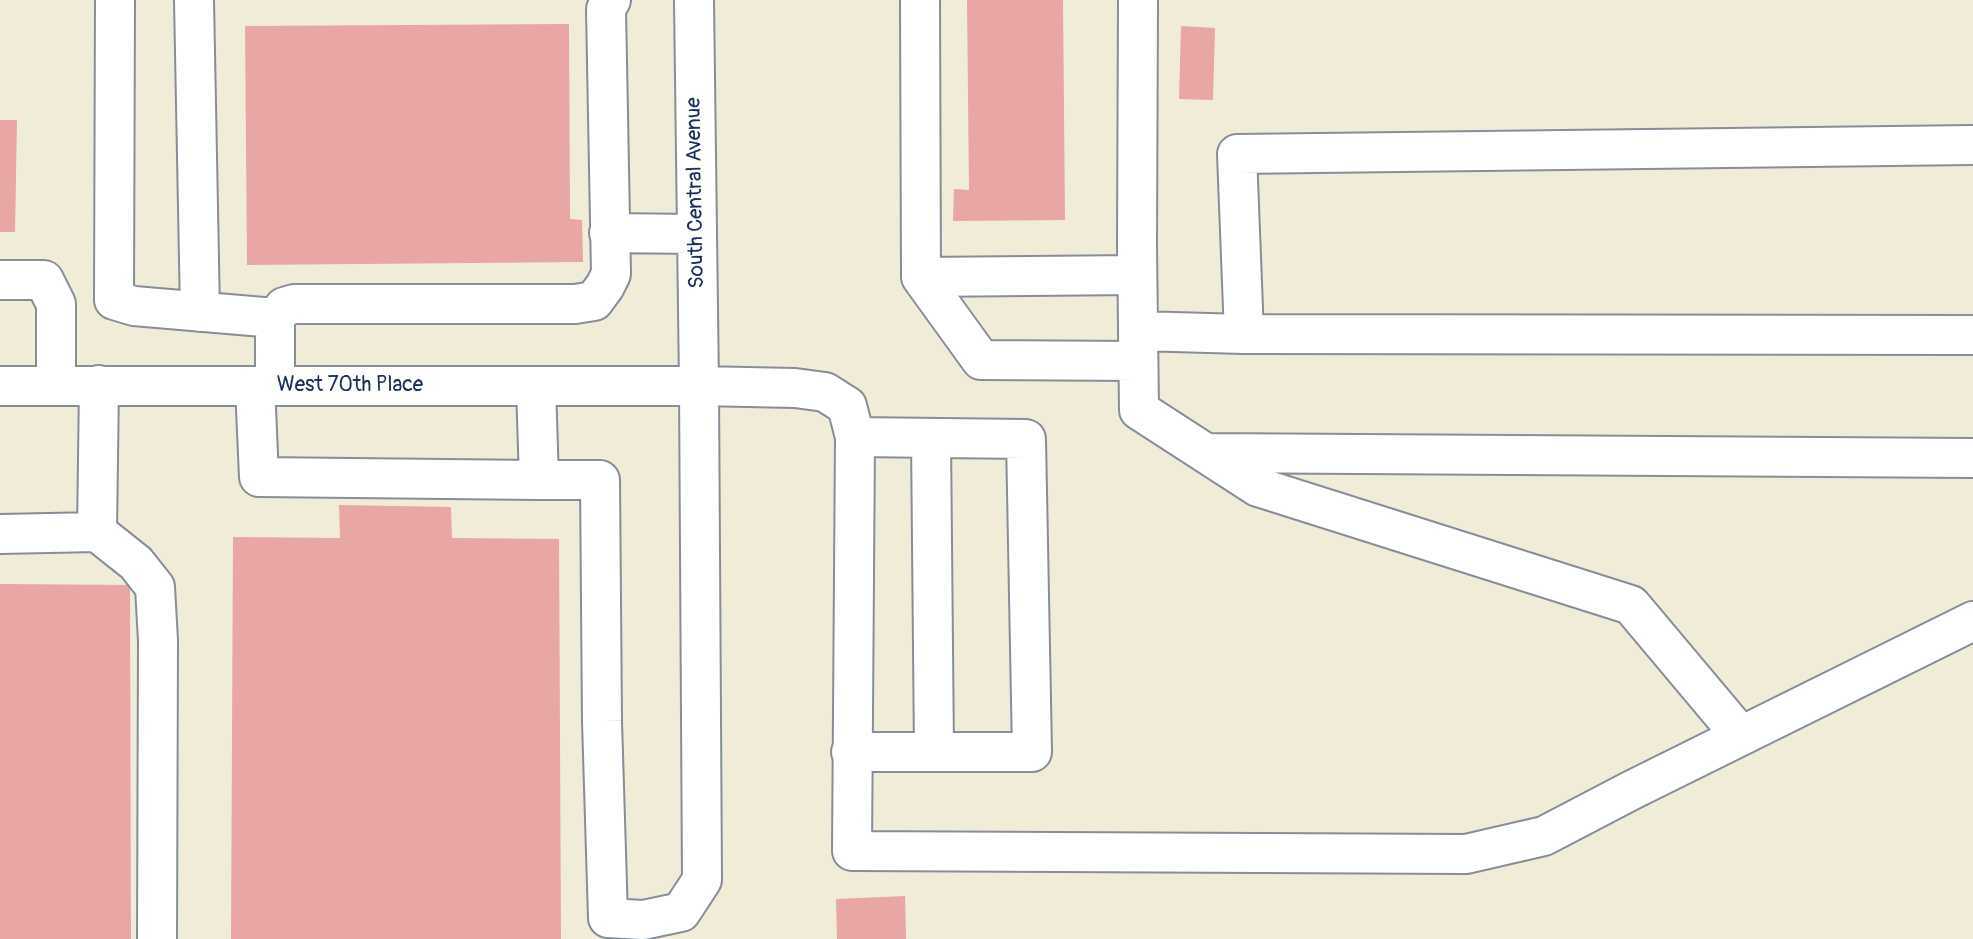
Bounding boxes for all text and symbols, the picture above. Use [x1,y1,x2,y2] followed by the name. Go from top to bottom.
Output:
[682,97,710,289] street label: South Central Avenue
[277,373,423,399] street label: West 70th Place

